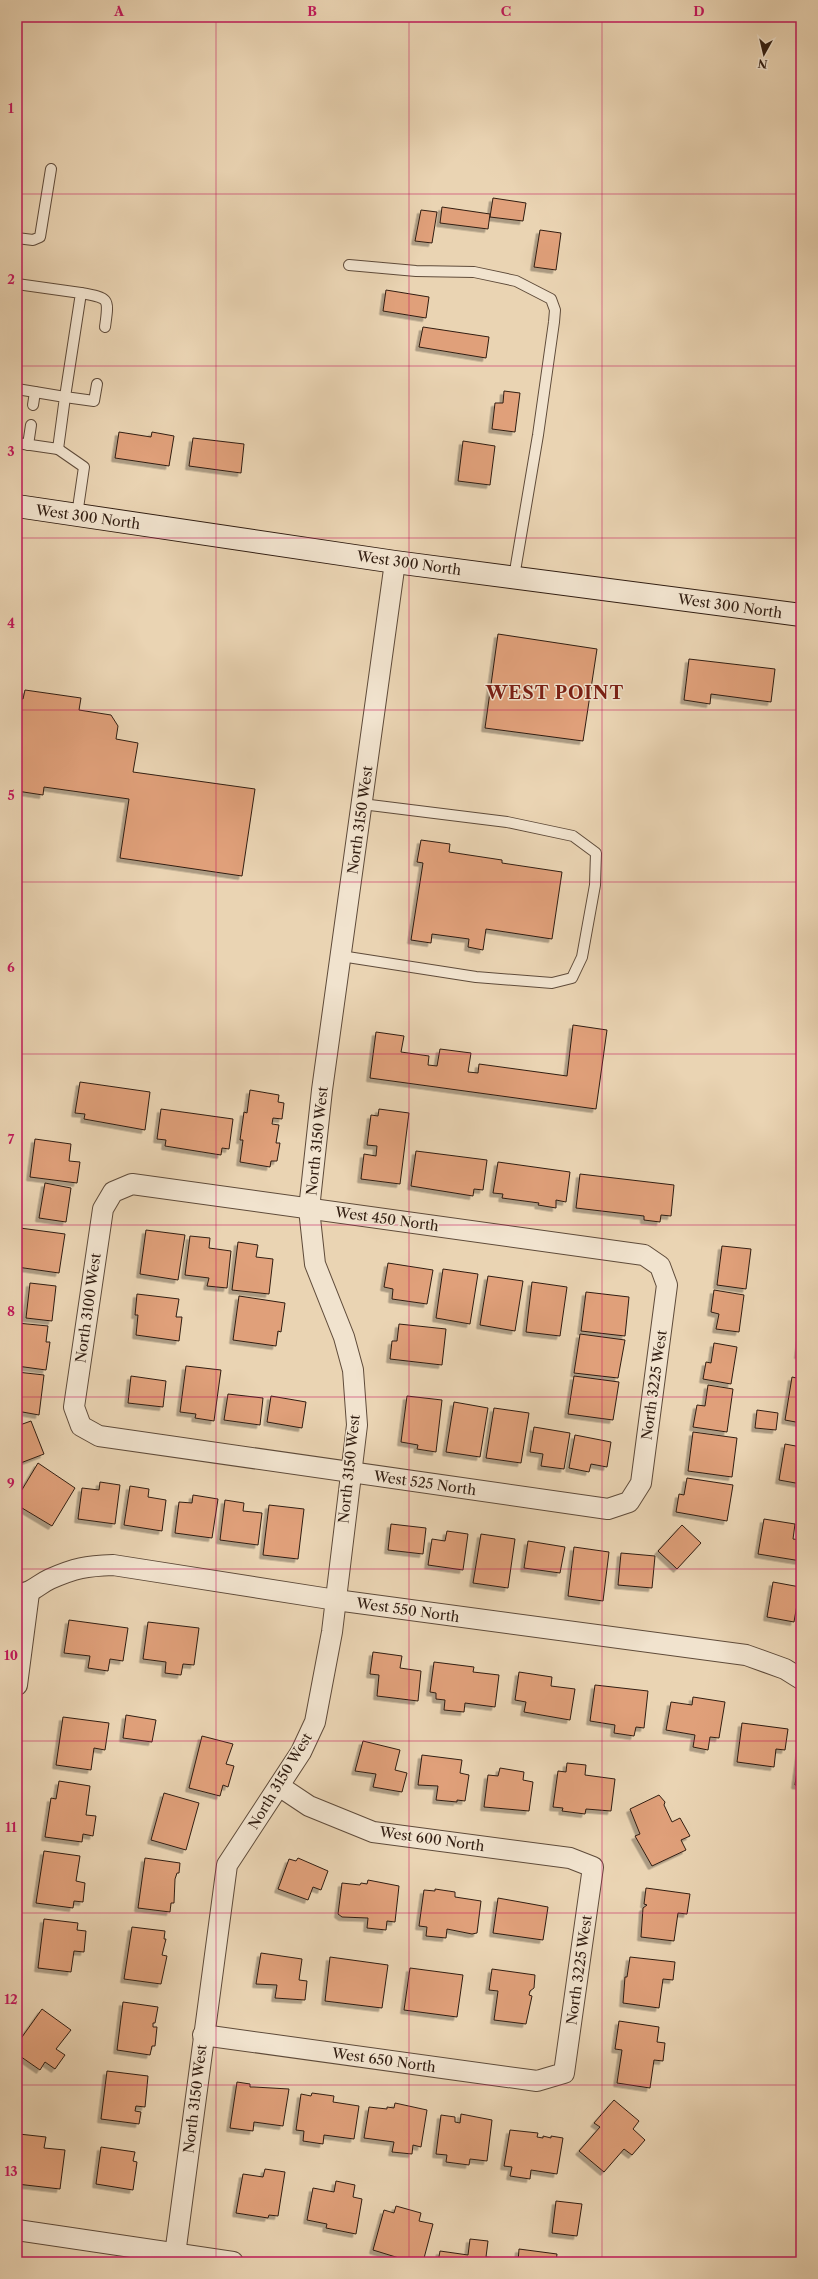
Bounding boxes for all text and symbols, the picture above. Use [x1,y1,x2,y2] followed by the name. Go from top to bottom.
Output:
[113,3,125,19] text: A
[307,3,317,19] text: B
[501,3,511,19] text: C
[693,3,705,19] text: D
[744,34,784,74] north arrow
[756,56,768,71] text: N
[8,100,14,116] text: 1
[7,271,15,287] text: 2
[7,443,15,459] text: 3
[34,501,142,533] street label: West 300 North
[355,547,463,579] street label: West 300 North
[676,590,784,622] street label: West 300 North
[7,615,15,631] text: 4
[485,682,624,704] district label: WEST POINT
[343,765,377,875] street label: North 3150 West
[7,787,15,803] text: 5
[7,959,15,975] text: 6
[302,1086,332,1196] street label: North 3150 West
[8,1131,15,1147] text: 7
[333,1203,440,1235] street label: West 450 North
[71,1252,105,1364] street label: North 3100 West
[7,1303,15,1319] text: 8
[637,1329,671,1441] street label: North 3225 West
[334,1414,364,1524] street label: North 3150 West
[372,1467,478,1499] street label: West 525 North
[7,1475,15,1491] text: 9
[354,1594,461,1626] street label: West 550 North
[4,1647,18,1663] text: 10
[244,1729,316,1832] street label: North 3150 West
[5,1819,17,1835] text: 11
[377,1823,486,1855] street label: West 600 North
[562,1914,596,2026] street label: North 3225 West
[4,1991,18,2007] text: 12
[179,2044,211,2154] street label: North 3150 West
[330,2044,437,2076] street label: West 650 North
[4,2163,18,2179] text: 13

